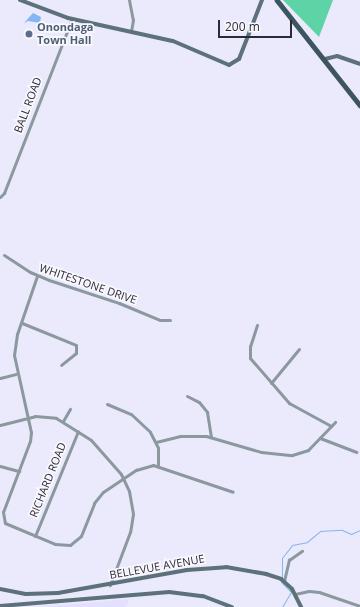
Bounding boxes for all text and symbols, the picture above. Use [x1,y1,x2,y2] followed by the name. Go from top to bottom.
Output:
[220,12,294,38] scale bar
[225,18,260,35] text: 200 m
[37,21,93,47] place label: Onondaga Town Hall
[24,29,34,39] marker: Onondaga Town Hall
[11,75,45,135] street label: BALL ROAD
[38,261,138,307] street label: WHITESTONE DRIVE
[27,441,69,519] street label: RICHARD ROAD
[108,552,206,582] street label: BELLEVUE AVENUE

